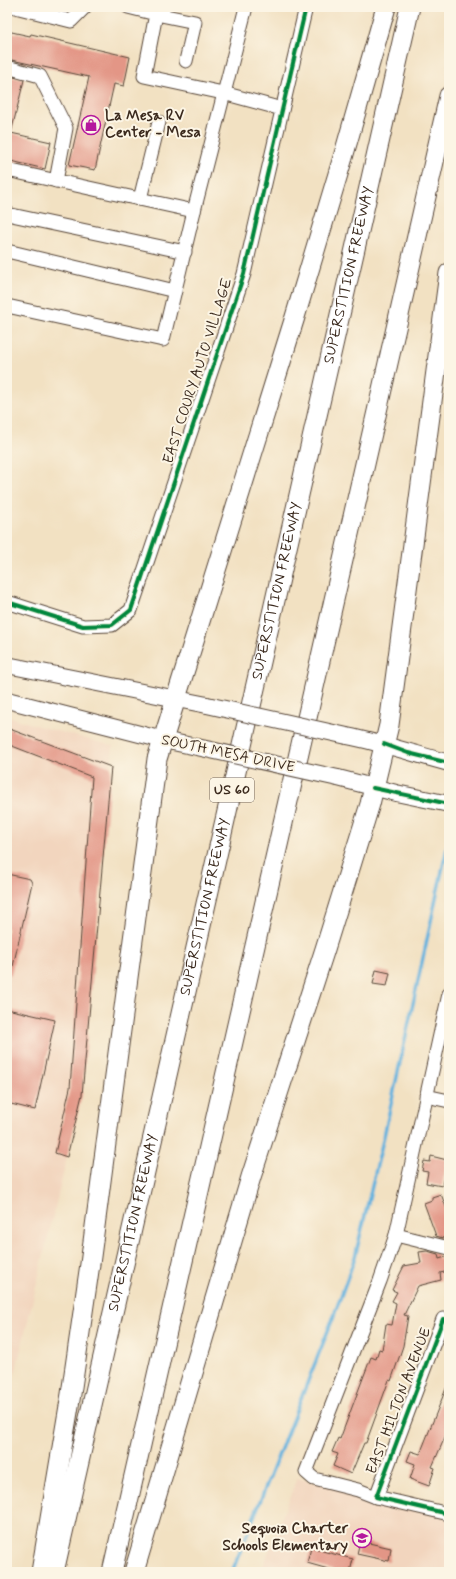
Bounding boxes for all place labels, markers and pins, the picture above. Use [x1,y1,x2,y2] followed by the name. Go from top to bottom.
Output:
[105,106,201,143] place label: La Mesa RV Center - Mesa
[80,114,102,136] shop icon: La Mesa RV Center - Mesa
[223,1519,349,1556] place label: Sequoia Charter Schools Elementary
[351,1527,373,1549] school or university icon: Sequoia Charter Schools Elementary

